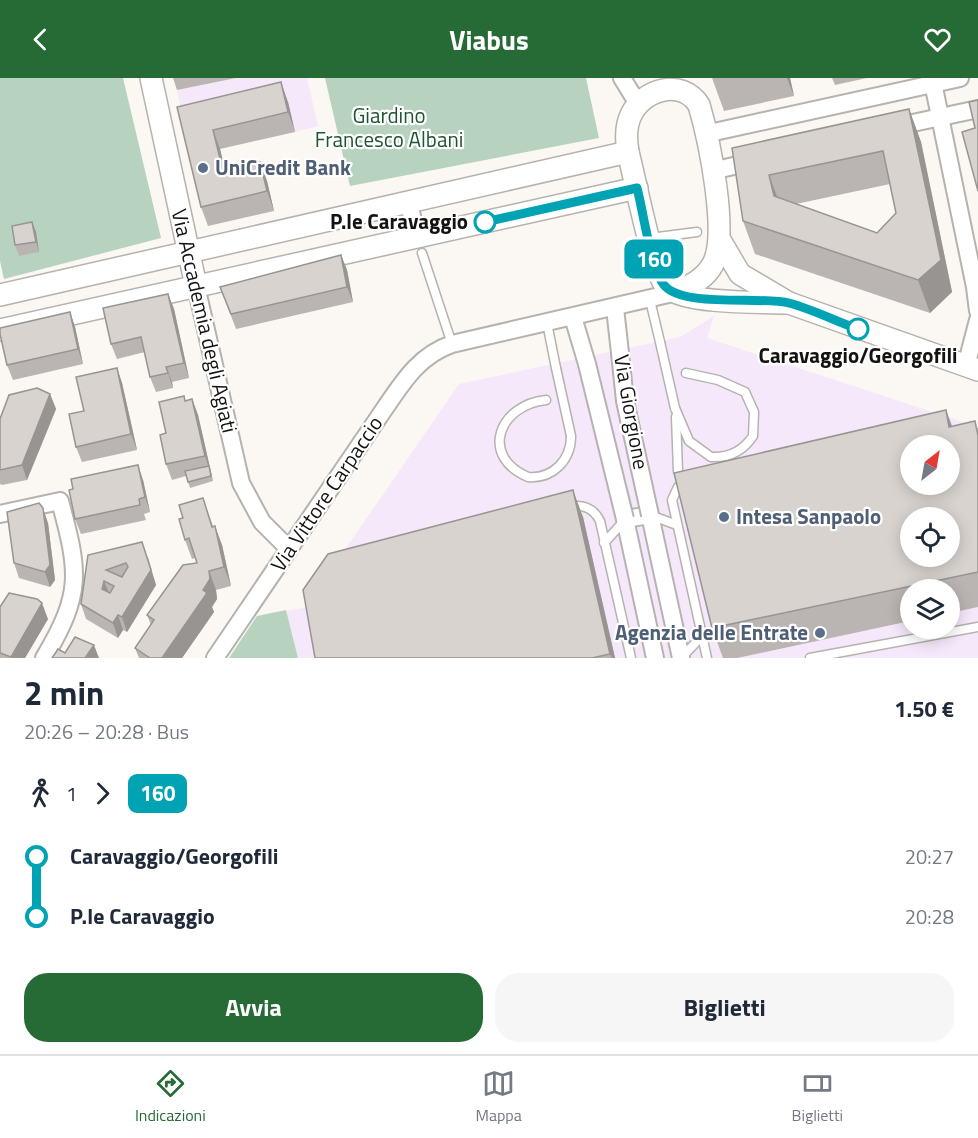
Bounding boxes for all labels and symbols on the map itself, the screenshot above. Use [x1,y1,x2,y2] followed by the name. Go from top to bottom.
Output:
[315,99,463,155] park label: Giardino Francesco Albani
[215,151,351,183] place label: UniCredit Bank
[196,161,210,175] marker: UniCredit Bank
[330,205,468,237] place label: P.le Caravaggio
[164,206,246,436] street label: Via Accademia degli Agiati
[474,211,496,233] marker: P.le Caravaggio
[620,240,688,279] line badge: 160
[847,318,869,340] marker: Caravaggio/Georgofili
[758,339,958,371] place label: Caravaggio/Georgofili
[606,352,658,472] street label: Via Giorgione
[262,409,390,578] street label: Via Vittore Carpaccio
[900,435,960,495] north arrow
[736,500,881,532] place label: Intesa Sanpaolo
[717,510,731,524] marker: Intesa Sanpaolo
[615,616,808,648] place label: Agenzia delle Entrate
[813,626,827,640] marker: Agenzia delle Entrate

